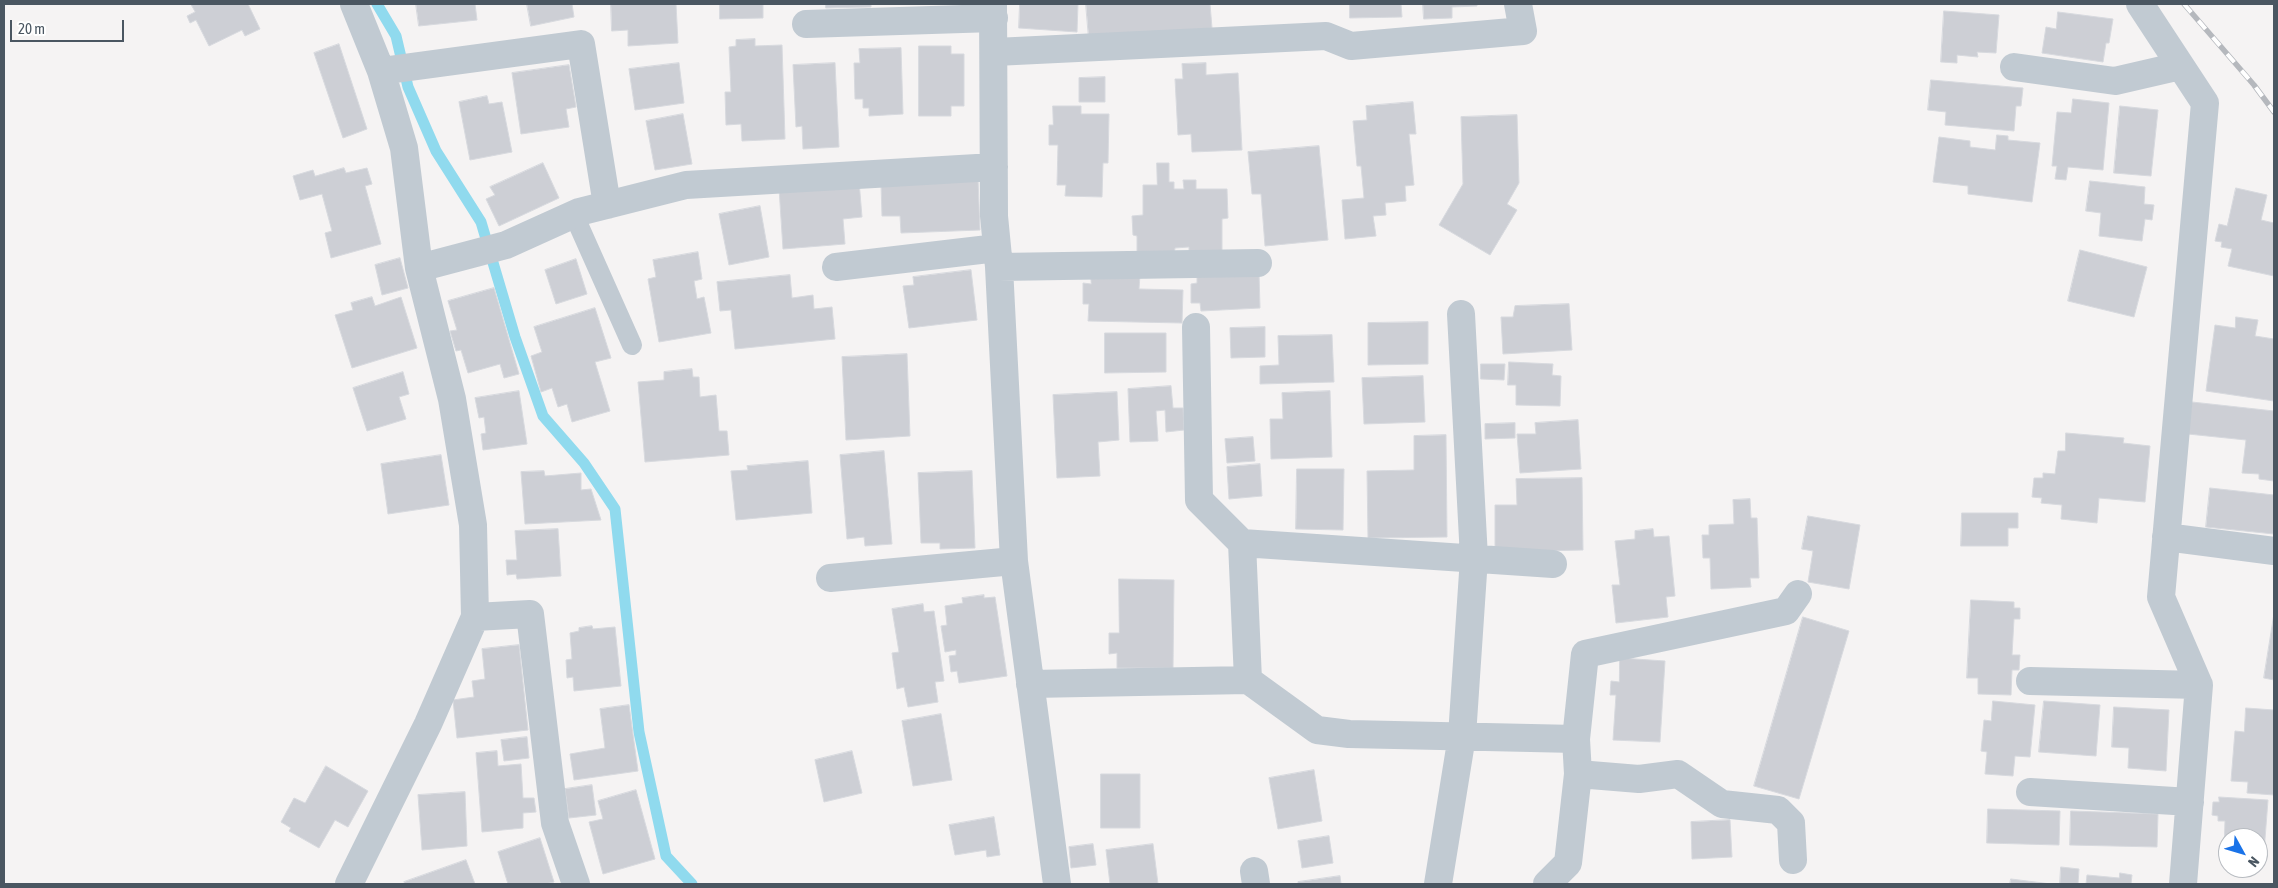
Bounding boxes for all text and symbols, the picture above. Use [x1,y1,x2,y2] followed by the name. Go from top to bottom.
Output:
[12,10,126,42] scale bar
[18,20,45,37] text: 20 m
[2218,828,2268,878] north arrow
[2245,854,2263,870] text: N

